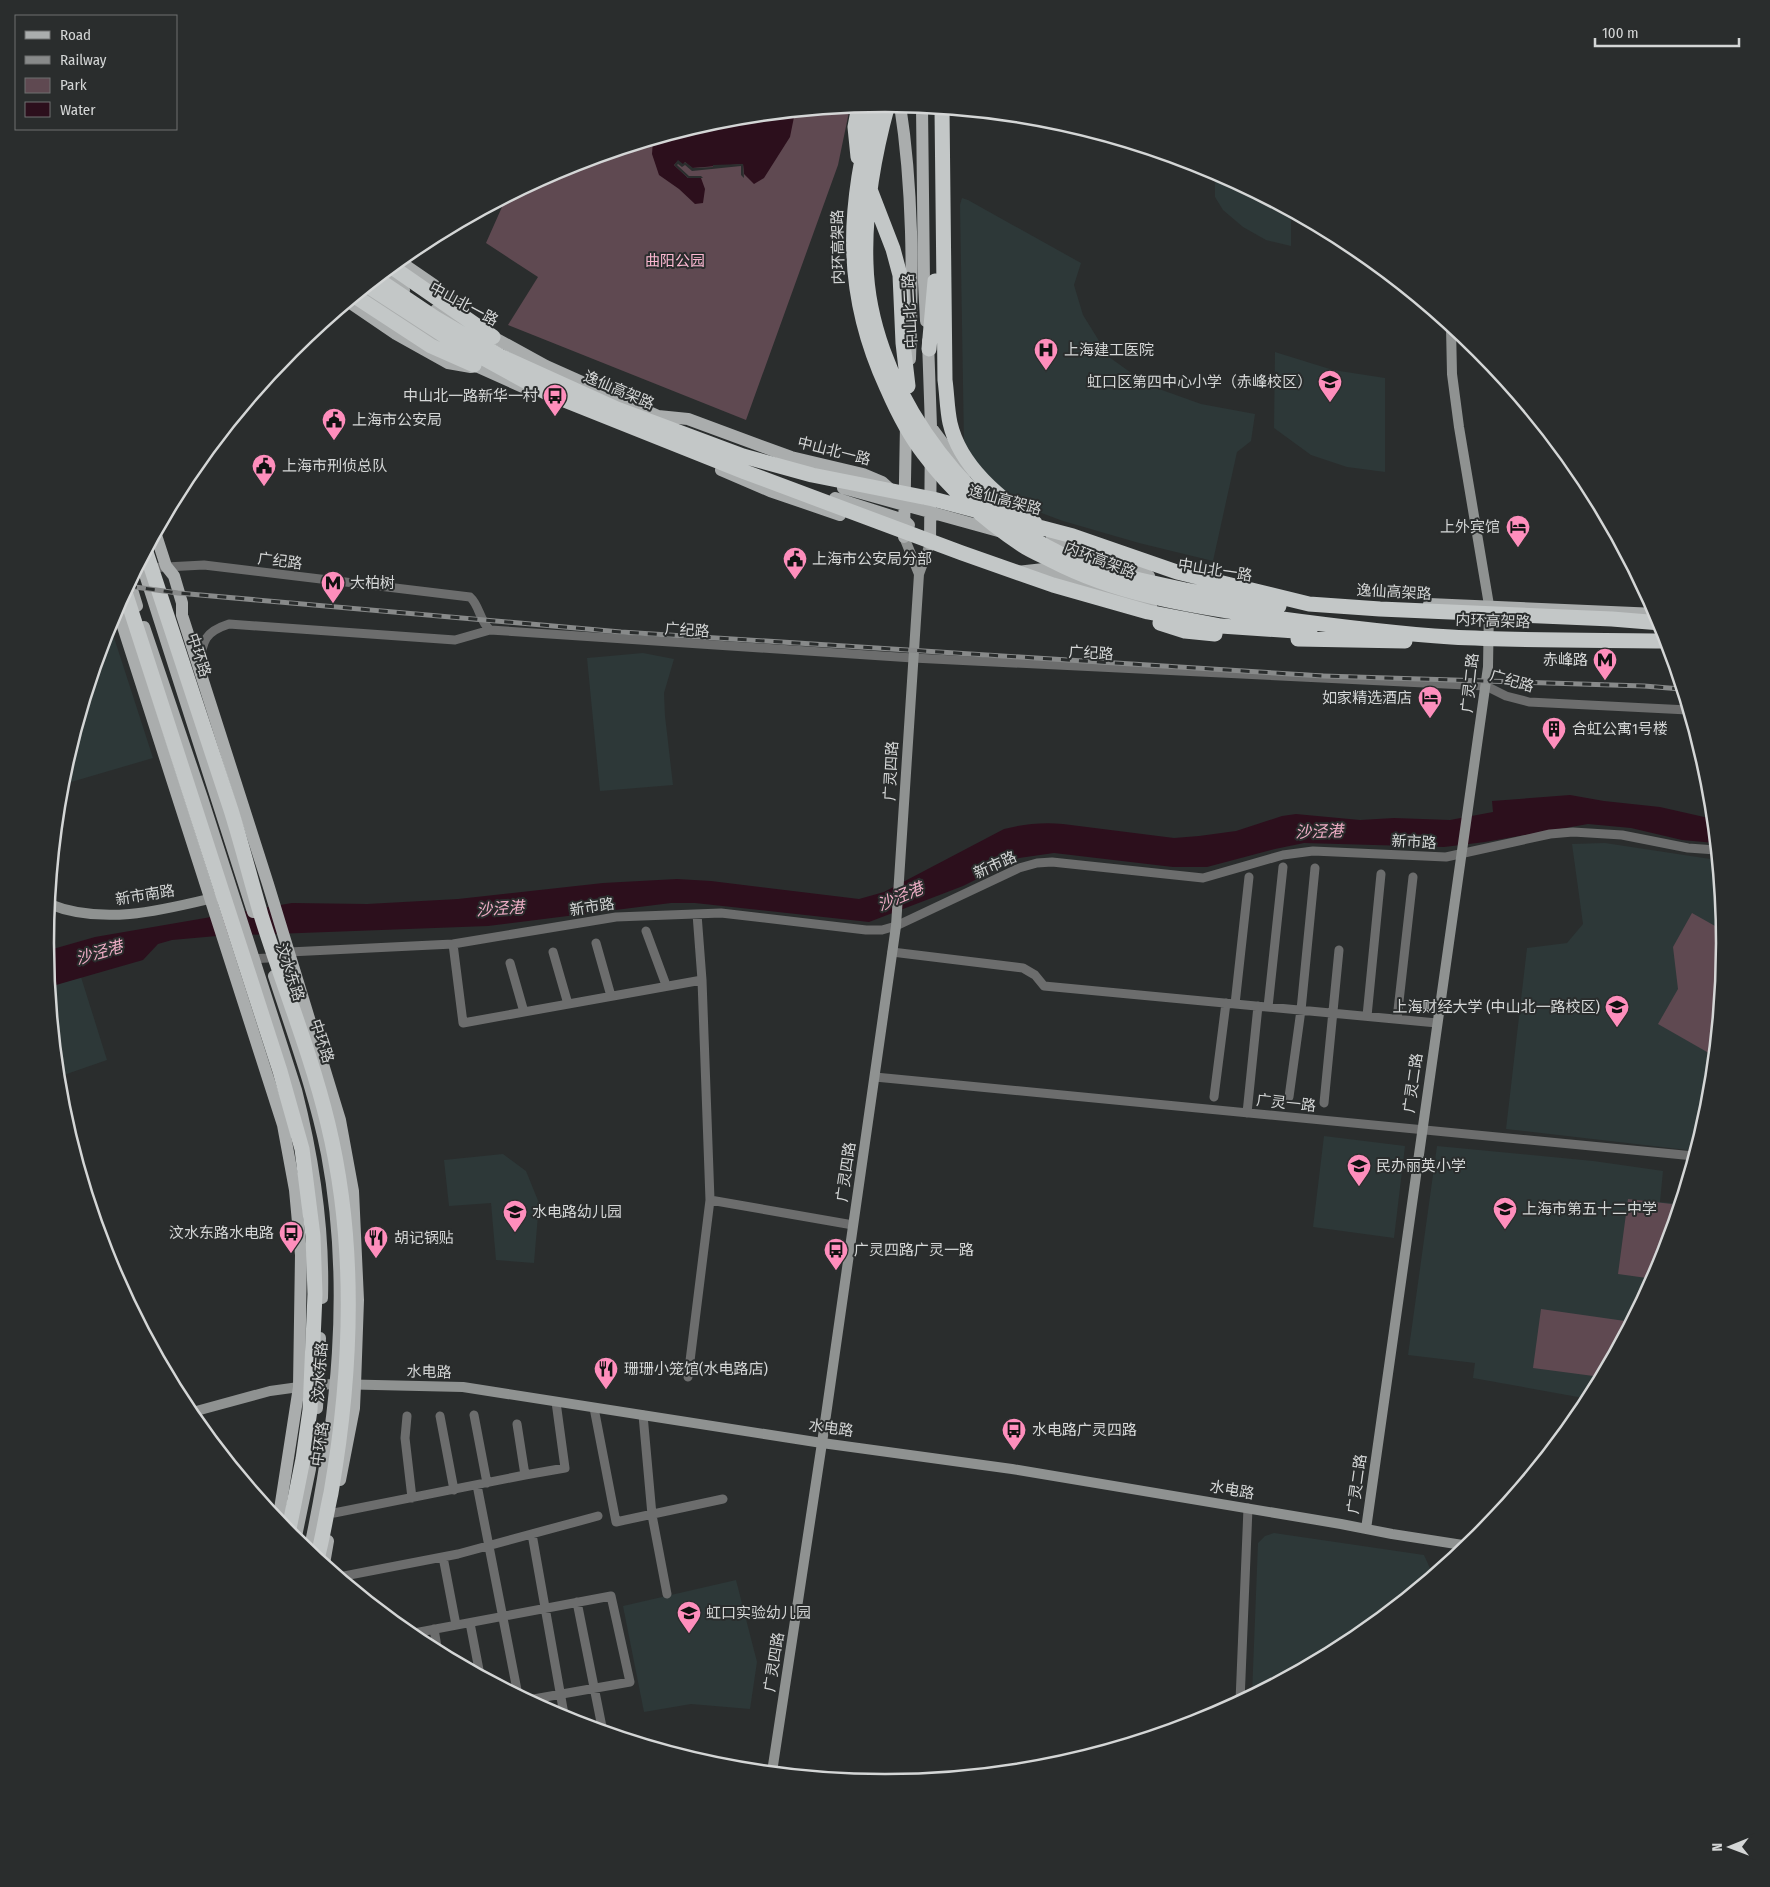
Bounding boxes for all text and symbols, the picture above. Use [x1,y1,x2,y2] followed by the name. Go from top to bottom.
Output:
[15,15,178,130] legend
[1595,15,1739,47] scale bar
[1602,24,1639,42] text: 100 m
[60,26,91,44] text: Road
[60,51,107,69] text: Railway
[60,76,87,94] text: Park
[60,101,96,119] text: Water
[828,209,848,285] street label: 内环高架路
[645,252,705,270] park label: 曲阳公园
[899,273,921,349] street label: 中山北二路
[427,278,501,330] street label: 中山北一路
[1033,337,1059,371] hospital icon: 上海建工医院
[1064,341,1154,359] place label: 上海建工医院
[581,367,657,413] street label: 逸仙高架路
[1317,369,1343,403] school or university icon: 虹口区第四中心小学（赤峰校区）
[1087,373,1312,391] place label: 虹口区第四中心小学（赤峰校区）
[542,383,568,417] bus stop icon: 中山北一路新华一村
[403,387,538,405] place label: 中山北一路新华一村
[321,407,347,441] public building icon: 上海市公安局
[352,411,442,429] place label: 上海市公安局
[795,433,873,469] street label: 中山北一路
[251,453,277,487] public building icon: 上海市刑侦总队
[282,457,387,475] place label: 上海市刑侦总队
[966,482,1044,518] street label: 逸仙高架路
[1505,514,1531,548] hotel icon: 上外宾馆
[1440,518,1500,536] place label: 上外宾馆
[1062,538,1138,582] street label: 内环高架路
[782,546,808,580] public building icon: 上海市公安局分部
[257,549,303,573] street label: 广纪路
[812,550,932,568] place label: 上海市公安局分部
[1177,555,1253,585] street label: 中山北一路
[320,570,346,604] metro station icon: 大柏树
[350,574,395,592] place label: 大柏树
[1356,581,1432,603] street label: 逸仙高架路
[1455,611,1531,631] street label: 内环高架路
[664,619,710,641] street label: 广纪路
[183,631,215,679] street label: 中环路
[1068,643,1114,663] street label: 广纪路
[1592,647,1618,681] metro station icon: 赤峰路
[1543,651,1588,669] place label: 赤峰路
[1458,652,1482,714] street label: 广灵二路
[1488,666,1536,696] street label: 广纪路
[1417,685,1443,719] hotel icon: 如家精选酒店
[1322,689,1412,707] place label: 如家精选酒店
[1541,716,1567,750] building icon: 合虹公寓1号楼
[1572,720,1668,738] place label: 合虹公寓1号楼
[880,741,902,801] street label: 广灵四路
[1295,821,1345,842] water label: 沙泾港
[1391,832,1437,852] street label: 新市路
[971,848,1019,882] street label: 新市路
[874,878,928,915] water label: 沙泾港
[114,881,176,909] street label: 新市南路
[568,895,616,919] street label: 新市路
[475,897,527,920] water label: 沙泾港
[73,936,127,968] water label: 沙泾港
[272,941,308,1003] street label: 汶水东路
[1604,994,1630,1028] school or university icon: 上海财经大学 (中山北一路校区)
[1393,998,1600,1016] place label: 上海财经大学 (中山北一路校区)
[306,1017,338,1065] street label: 中环路
[1400,1052,1426,1114] street label: 广灵二路
[1255,1091,1317,1115] street label: 广灵一路
[833,1141,859,1203] street label: 广灵四路
[1346,1153,1372,1187] school or university icon: 民办丽英小学
[1376,1157,1466,1175] place label: 民办丽英小学
[1492,1196,1518,1230] school or university icon: 上海市第五十二中学
[502,1199,528,1233] school or university icon: 水电路幼儿园
[1522,1200,1657,1218] place label: 上海市第五十二中学
[532,1203,622,1221] place label: 水电路幼儿园
[278,1220,304,1254] bus stop icon: 汶水东路水电路
[169,1224,274,1242] place label: 汶水东路水电路
[363,1225,389,1259] restaurant icon: 胡记锅贴
[394,1229,454,1247] place label: 胡记锅贴
[823,1237,849,1271] bus stop icon: 广灵四路广灵一路
[854,1241,974,1259] place label: 广灵四路广灵一路
[309,1341,331,1403] street label: 汶水东路
[593,1356,619,1390] restaurant icon: 珊珊小笼馆(水电路店)
[624,1360,768,1378] place label: 珊珊小笼馆(水电路店)
[406,1363,452,1381] street label: 水电路
[807,1416,855,1440] street label: 水电路
[1001,1417,1027,1451] bus stop icon: 水电路广灵四路
[308,1420,332,1468] street label: 中环路
[1032,1421,1137,1439] place label: 水电路广灵四路
[1344,1453,1370,1515] street label: 广灵二路
[1208,1477,1256,1503] street label: 水电路
[676,1600,702,1634] school or university icon: 虹口实验幼儿园
[706,1604,811,1622] place label: 虹口实验幼儿园
[760,1631,788,1693] street label: 广灵四路
[1705,1822,1755,1872] north arrow
[1709,1843,1726,1852] text: N

